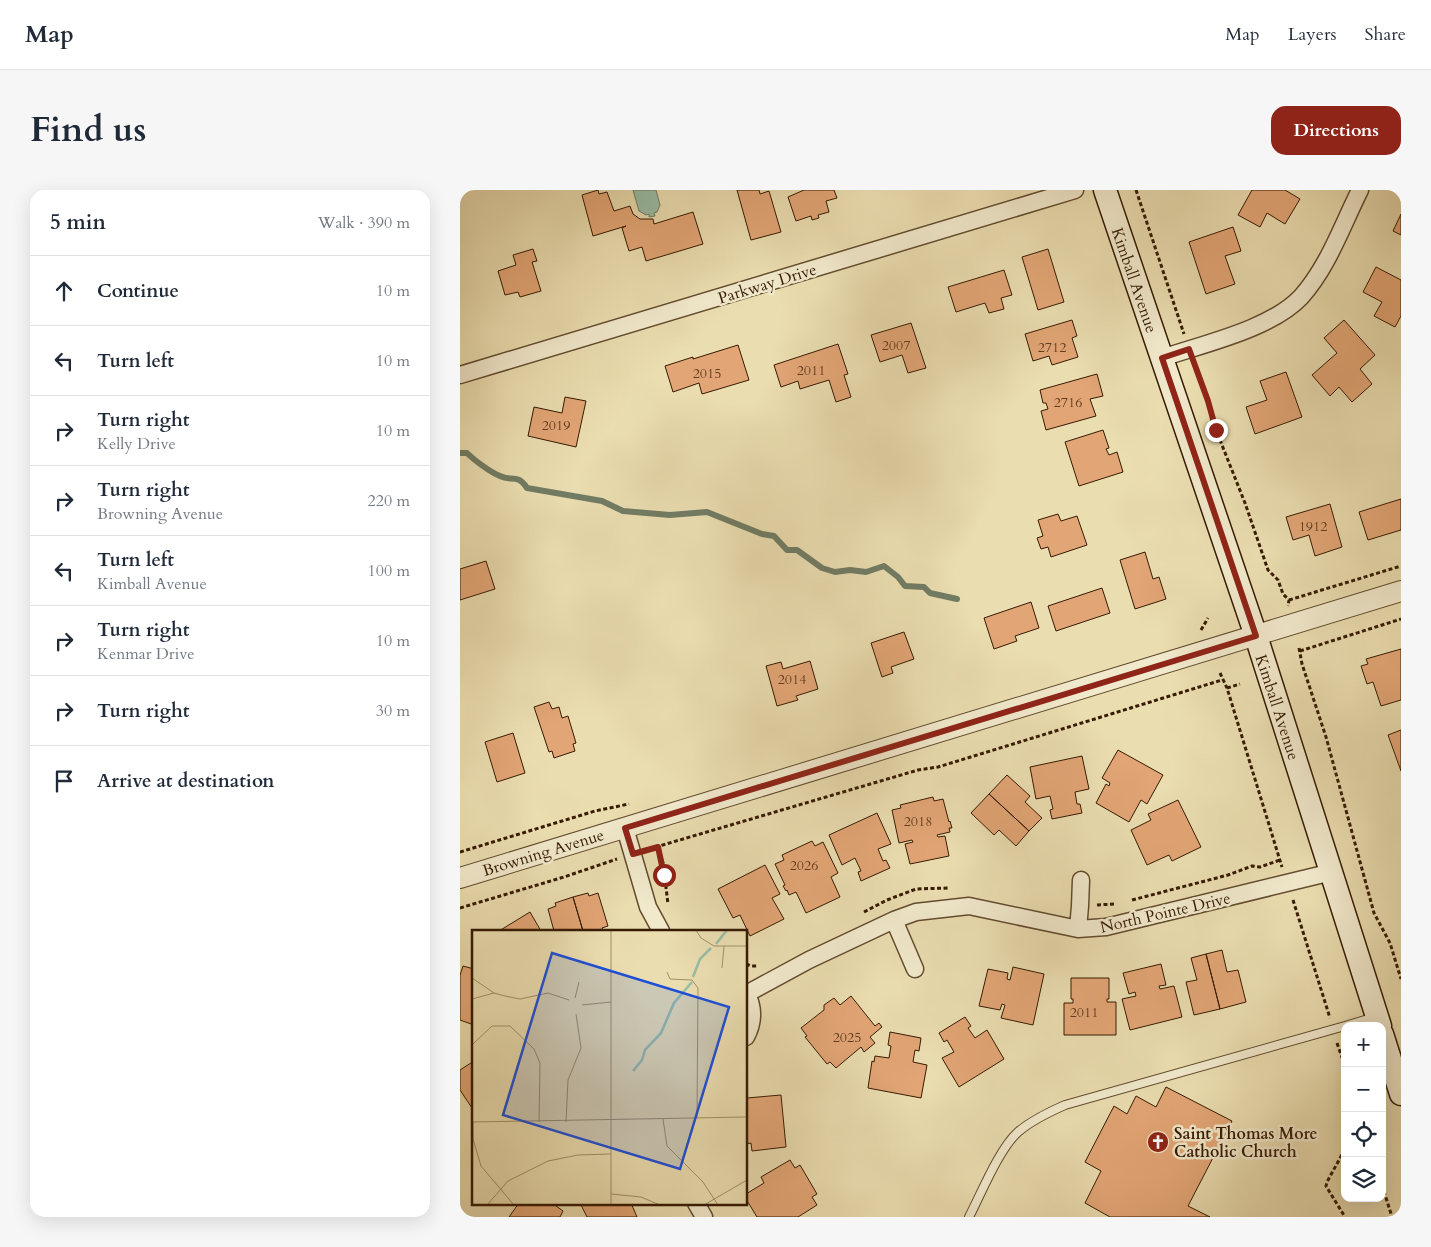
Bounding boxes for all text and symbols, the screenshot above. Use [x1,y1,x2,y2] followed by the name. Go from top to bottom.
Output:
[25,18,74,51] text: Map
[1225,22,1260,47] text: Map
[1288,22,1337,47] text: Layers
[1365,22,1406,47] text: Share
[30,106,146,154] text: Find us
[1271,106,1401,155] button: Directions
[50,208,106,237] text: 5 min
[318,212,410,234] text: Walk · 390 m
[1106,225,1162,336] street label: Kimball Avenue
[715,259,819,309] street label: Parkway Drive
[50,277,78,305] icon: ahead
[97,278,179,304] text: Continue
[376,280,410,302] text: 10 m
[882,336,910,355] house number: 2007
[1038,338,1066,357] house number: 2712
[50,347,78,375] icon: left
[97,348,174,374] text: Turn left
[376,350,410,372] text: 10 m
[797,361,825,380] house number: 2011
[693,364,721,383] house number: 2015
[1054,393,1082,412] house number: 2716
[97,407,189,433] text: Turn right
[542,416,570,435] house number: 2019
[50,417,78,445] icon: right
[1205,419,1228,442] route end
[376,420,410,442] text: 10 m
[97,433,176,455] text: Kelly Drive
[97,477,189,503] text: Turn right
[50,487,78,515] icon: right
[368,490,410,512] text: 220 m
[97,503,223,525] text: Browning Avenue
[1299,517,1327,536] house number: 1912
[97,547,174,573] text: Turn left
[50,557,78,585] icon: left
[368,560,410,582] text: 100 m
[97,573,207,595] text: Kimball Avenue
[97,617,189,643] text: Turn right
[50,627,78,655] icon: right
[376,630,410,652] text: 10 m
[97,643,195,665] text: Kenmar Drive
[1250,652,1304,763] street label: Kimball Avenue
[778,670,806,689] house number: 2014
[50,697,78,725] icon: right
[97,698,189,724] text: Turn right
[376,700,410,722] text: 30 m
[50,767,78,795] icon: arrive
[97,768,274,794] text: Arrive at destination
[904,812,932,831] house number: 2018
[480,824,607,882] street label: Browning Avenue
[790,856,818,875] house number: 2026
[653,864,676,887] route start
[1098,887,1233,939] street label: North Pointe Drive
[472,930,748,1204] inset map
[1070,1003,1098,1022] house number: 2011
[1341,1022,1386,1202] map controls
[1341,1022,1386,1067] button: +
[833,1028,861,1047] house number: 2025
[1341,1067,1386,1112] button: −
[1341,1112,1386,1157] button: locate
[1174,1123,1318,1163] place label: Saint Thomas More Catholic Church
[1146,1130,1170,1154] church icon: Saint Thomas More Catholic Church
[1341,1157,1386,1202] button: layers

